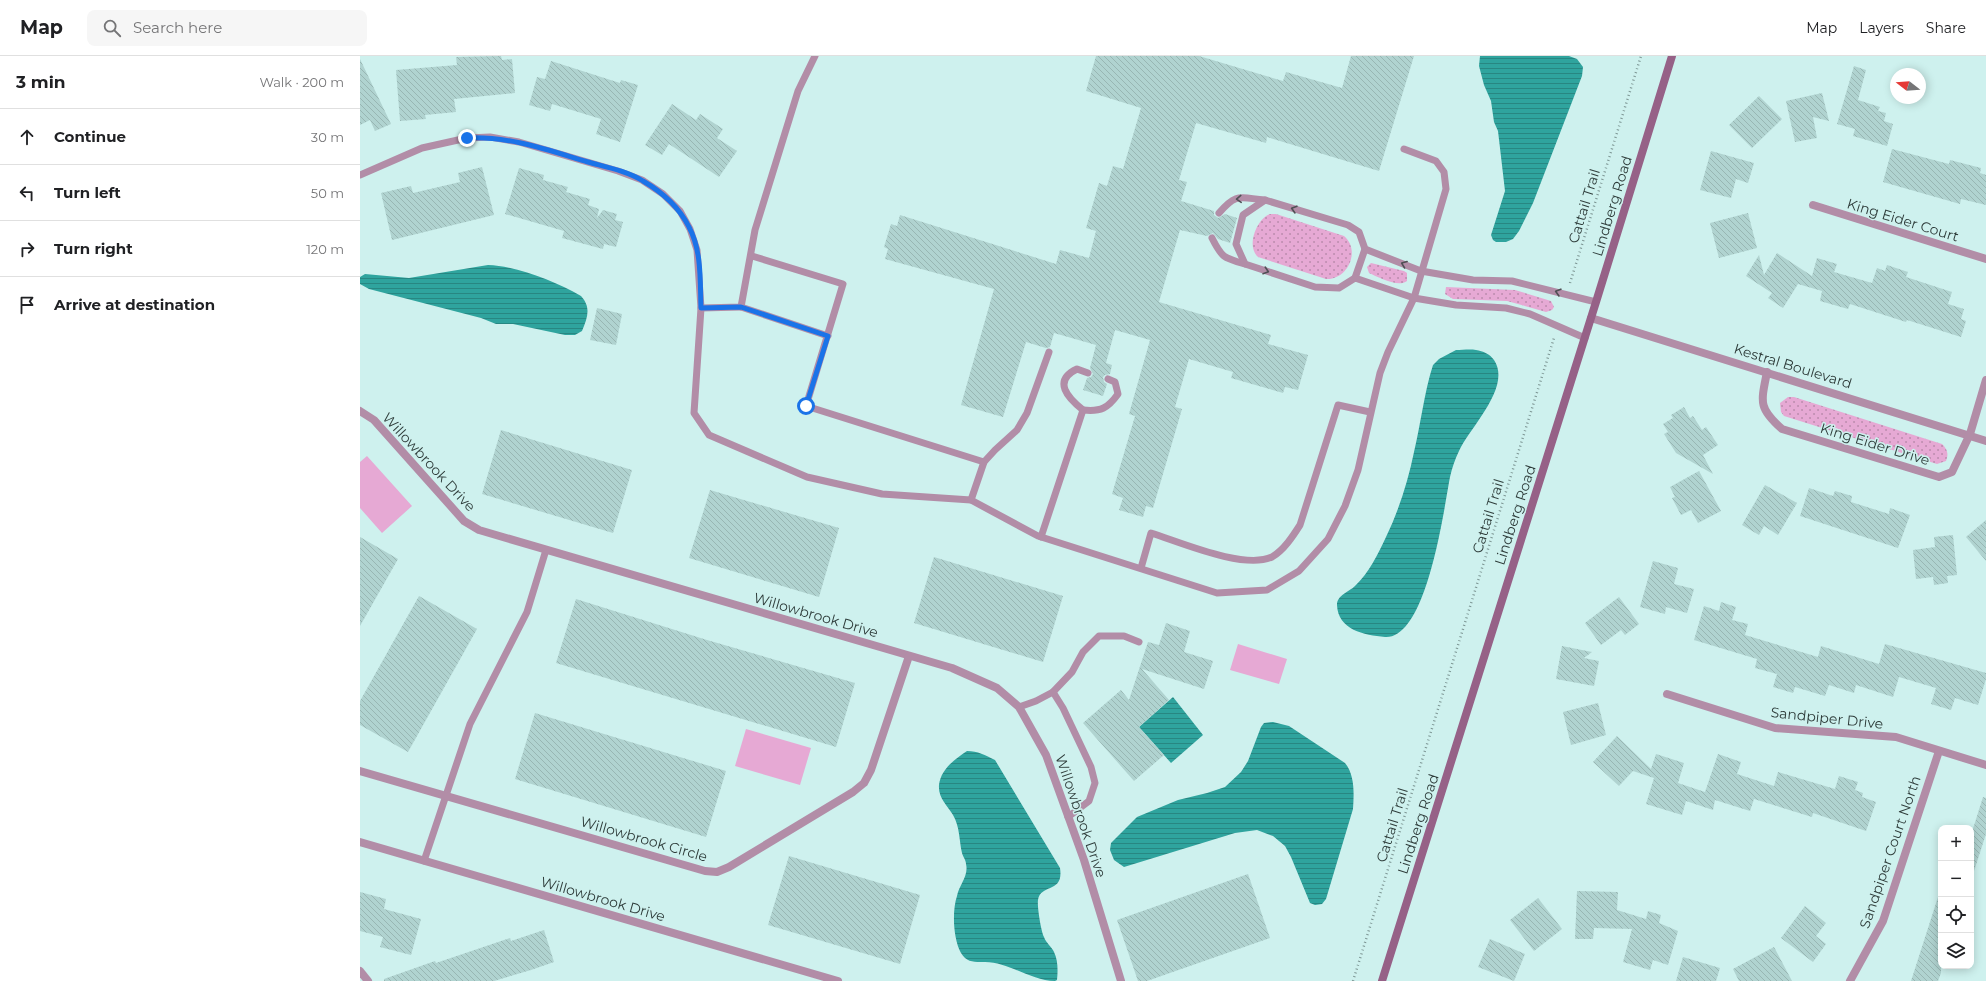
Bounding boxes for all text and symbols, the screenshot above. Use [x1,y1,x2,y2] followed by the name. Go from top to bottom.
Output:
[87,10,367,46] search box
[20,16,63,39] text: Map
[101,17,123,39] icon: search
[133,18,222,37] text: Search here
[1806,19,1837,37] text: Map
[1859,19,1904,37] text: Layers
[1926,19,1966,37] text: Share
[1890,68,1926,104] north arrow
[16,72,66,92] text: 3 min
[259,74,344,90] text: Walk · 200 m
[16,126,38,148] icon: ahead
[54,127,126,146] text: Continue
[311,129,344,145] text: 30 m
[458,129,476,147] route end
[1588,154,1636,258] street label: Lindberg Road
[1564,166,1604,246] street label: Cattail Trail
[16,182,38,204] icon: left
[54,183,121,202] text: Turn left
[311,185,344,201] text: 50 m
[1236,194,1242,203] one-way arrow
[1845,194,1961,246] street label: King Eider Court
[1290,205,1297,214] one-way arrow
[16,238,38,260] icon: right
[54,239,133,258] text: Turn right
[306,241,344,257] text: 120 m
[1400,261,1407,269] one-way arrow
[1262,266,1269,275] one-way arrow
[1555,288,1562,297] one-way arrow
[16,294,38,316] icon: arrive
[54,295,215,314] text: Arrive at destination
[1732,339,1854,393] street label: Kestral Boulevard
[797,397,815,415] route start
[379,409,479,515] street label: Willowbrook Drive
[1818,419,1932,469] street label: King Eider Drive
[1490,463,1540,567] street label: Lindberg Road
[1468,476,1508,556] street label: Cattail Trail
[752,589,880,641] street label: Willowbrook Drive
[1770,703,1884,733] street label: Sandpiper Drive
[1052,752,1110,880] street label: Willowbrook Drive
[1393,772,1443,876] street label: Lindberg Road
[1855,773,1925,931] street label: Sandpiper Court North
[1372,785,1412,865] street label: Cattail Trail
[578,812,710,866] street label: Willowbrook Circle
[1938,825,1974,969] map controls
[1938,825,1974,861] button: +
[1938,861,1974,897] button: −
[539,873,667,925] street label: Willowbrook Drive
[1938,897,1974,933] button: locate
[1938,933,1974,969] button: layers

